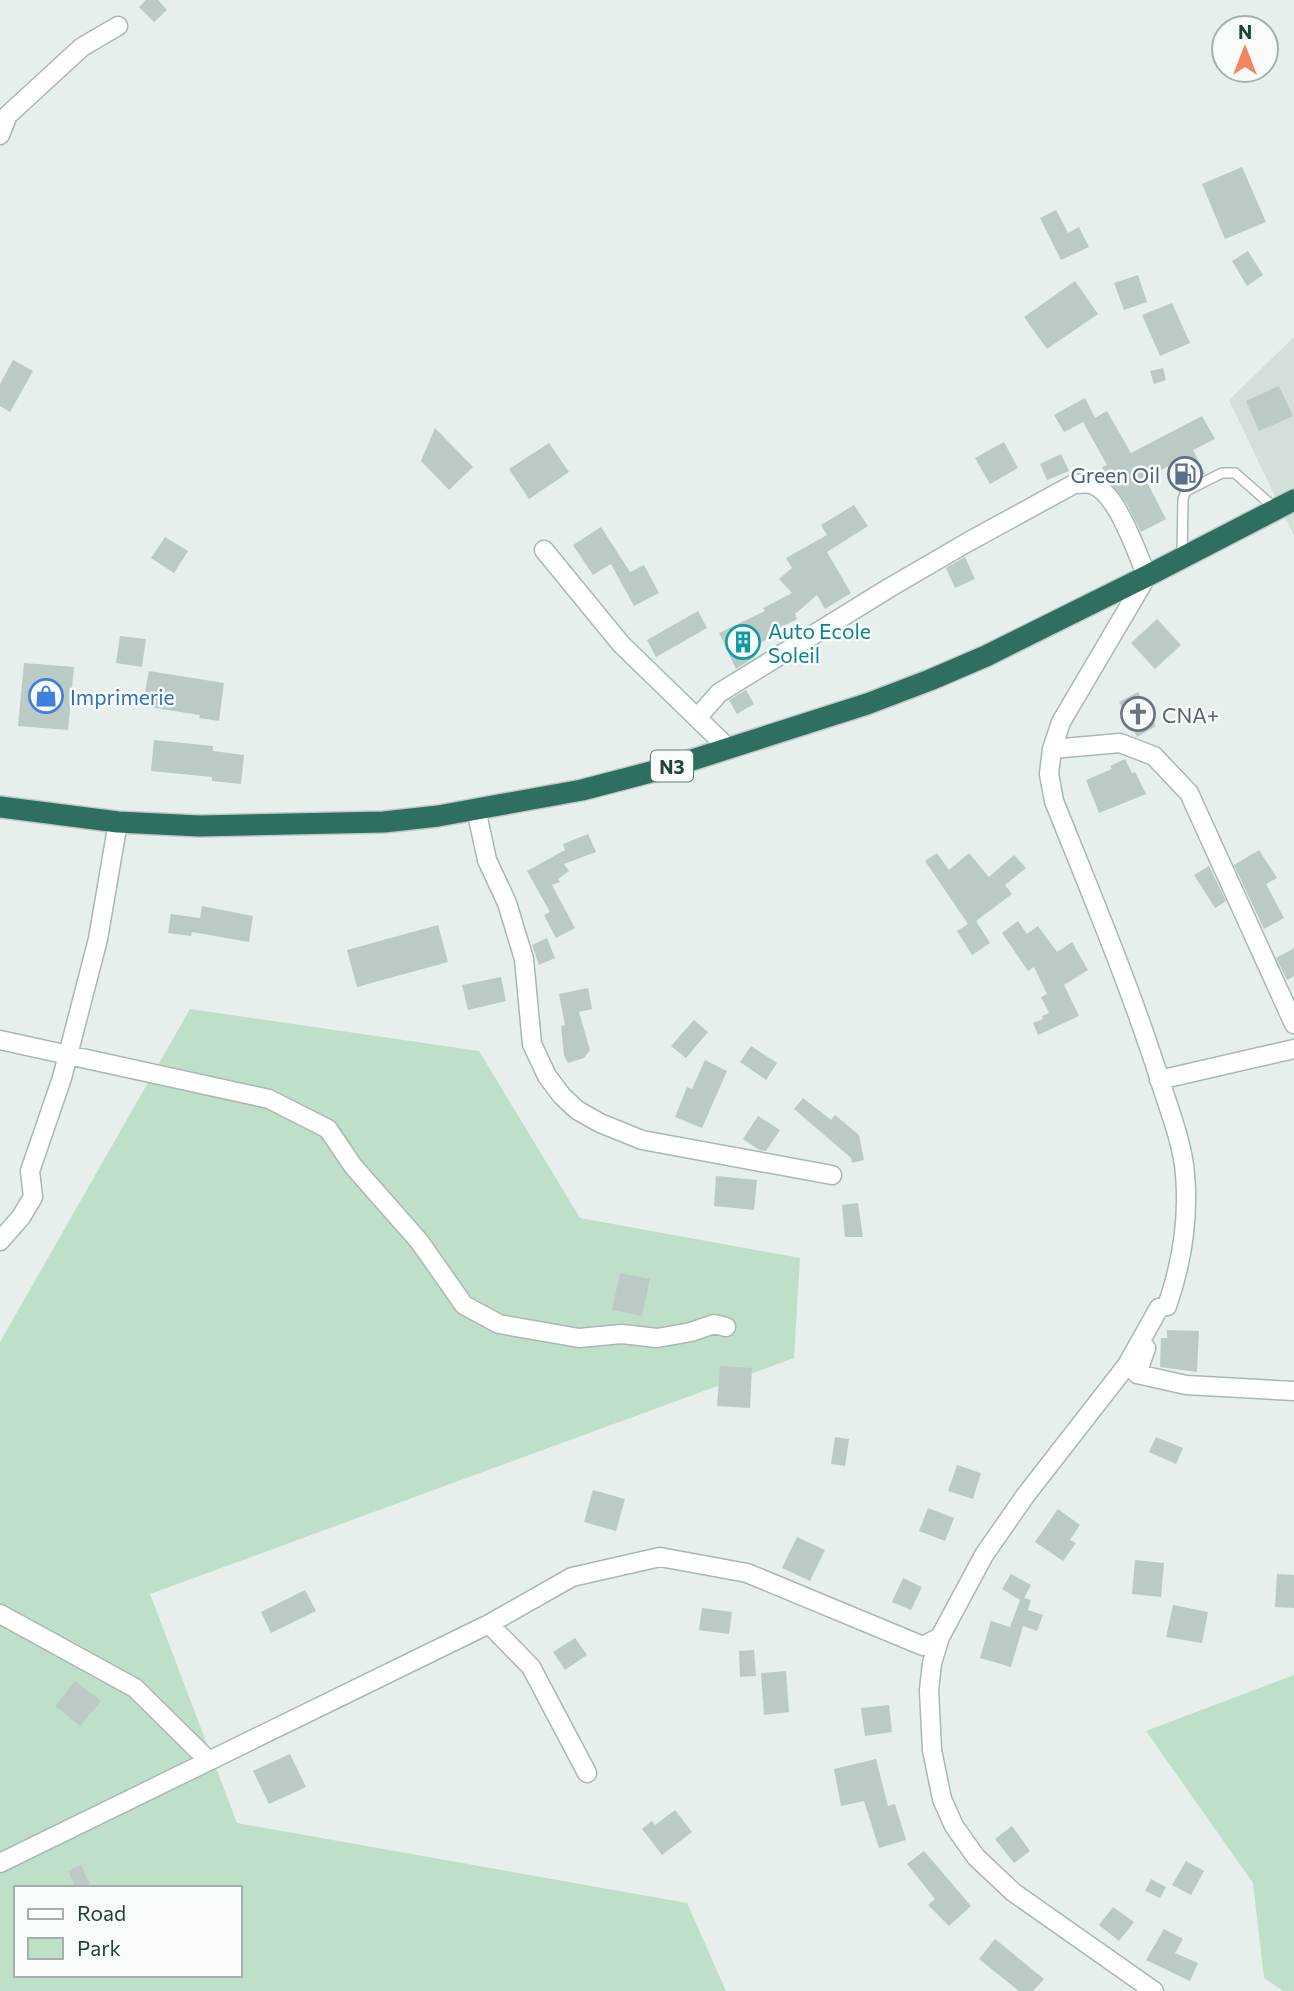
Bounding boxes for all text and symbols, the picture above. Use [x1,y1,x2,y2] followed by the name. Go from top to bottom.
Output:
[1210,14,1280,84] north arrow
[1238,20,1252,43] text: N
[1166,455,1204,493] fuel station icon: Green Oil
[1070,462,1160,487] place label: Green Oil
[768,618,871,667] place label: Auto Ecole Soleil
[724,623,762,661] building icon: Auto Ecole Soleil
[27,677,65,715] shop icon: Imprimerie
[70,684,175,709] place label: Imprimerie
[1119,695,1157,733] church icon: CNA+
[1162,702,1219,727] place label: CNA+
[651,750,693,782] road number: N3
[14,1886,242,1977] legend
[77,1900,126,1925] text: Road
[77,1935,121,1960] text: Park

